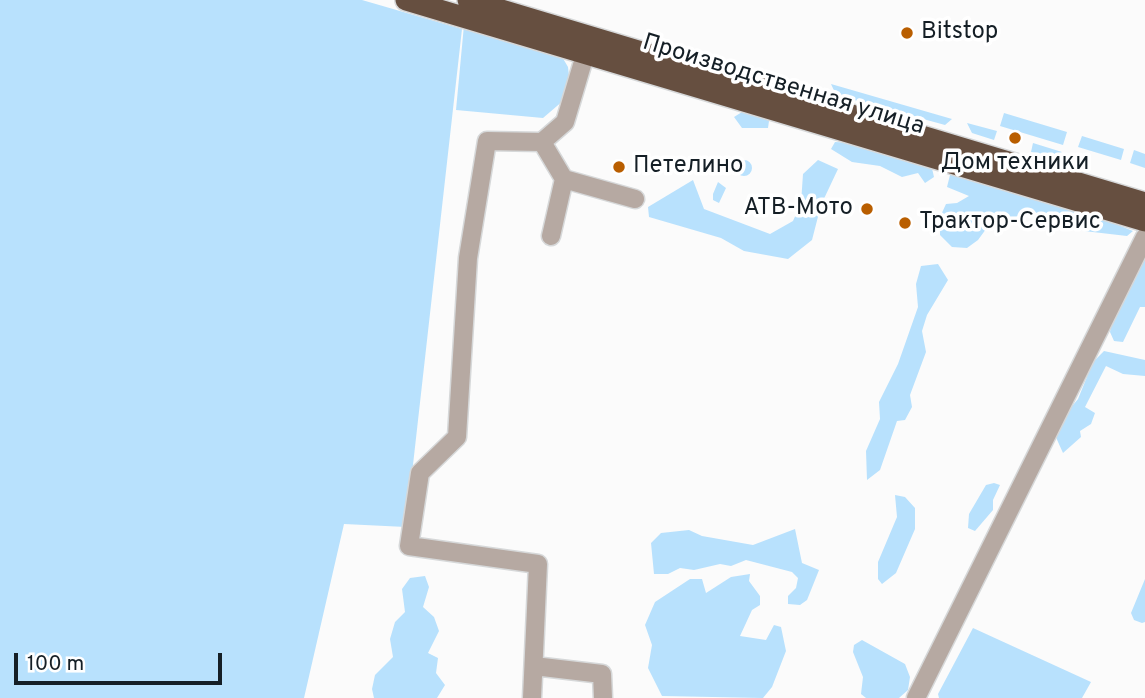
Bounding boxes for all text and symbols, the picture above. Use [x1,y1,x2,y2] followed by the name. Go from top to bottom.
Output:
[921,19,998,47] place label: Bitstop
[899,25,915,41] marker: Bitstop
[639,29,927,143] street label: Производственная улица
[1007,130,1023,146] marker: Дом техники
[941,150,1089,178] place label: Дом техники
[633,153,743,181] place label: Петелино
[611,159,627,175] marker: Петелино
[743,195,853,223] place label: АТВ-Мото
[859,201,875,217] marker: АТВ-Мото
[919,209,1101,237] place label: Трактор-Сервис
[897,215,913,231] marker: Трактор-Сервис
[18,638,226,682] scale bar
[27,651,84,678] text: 100 m

